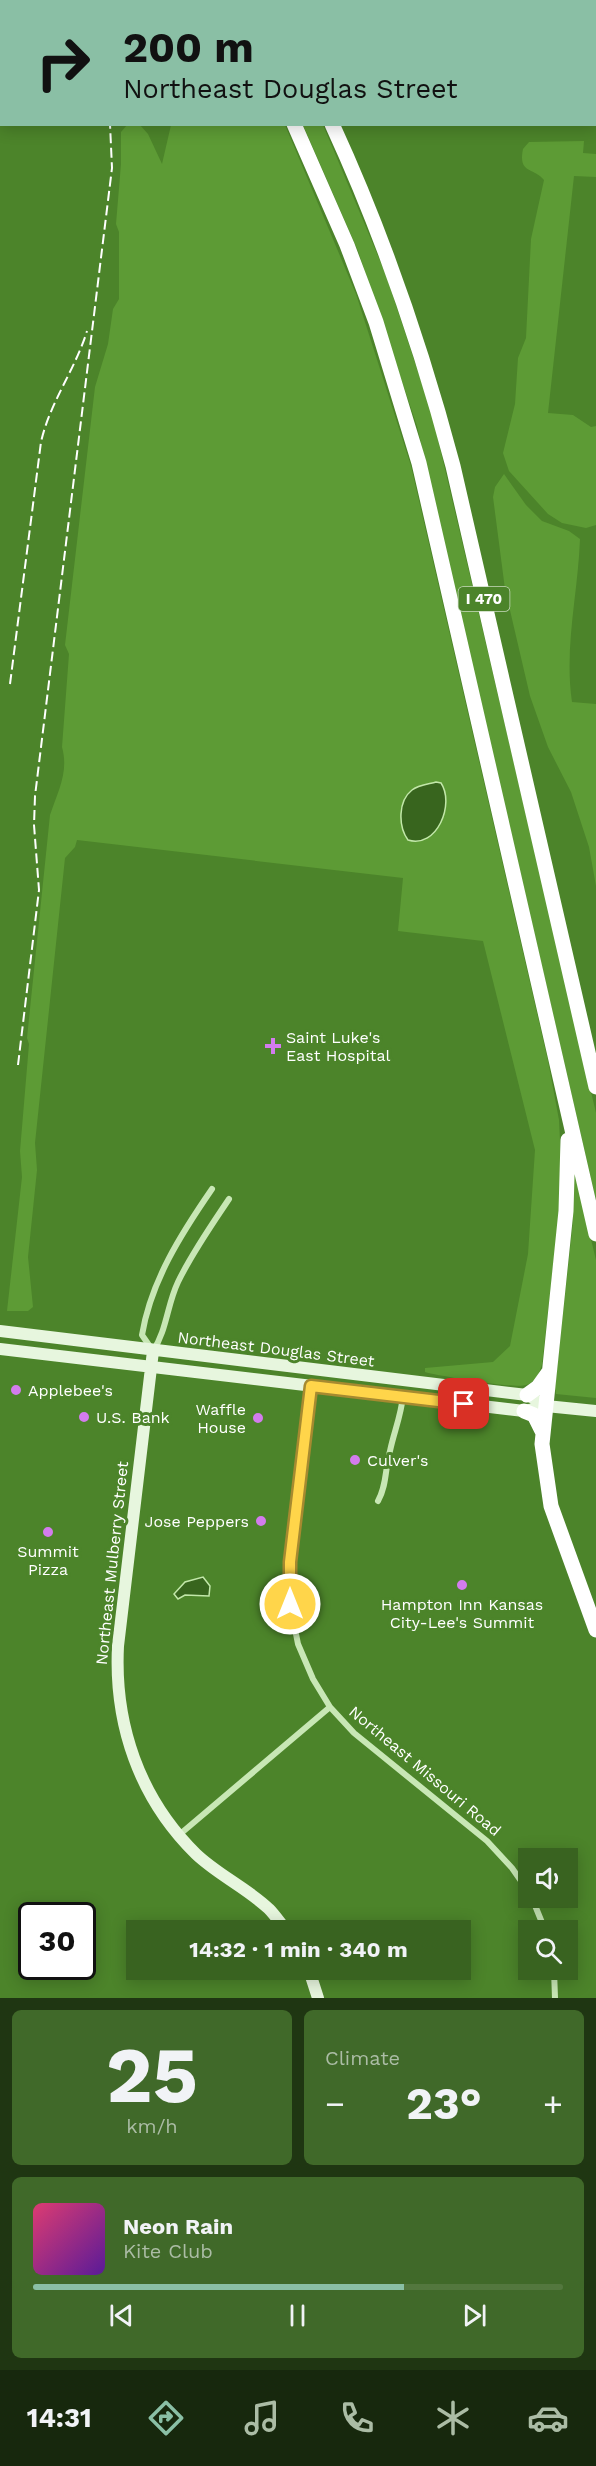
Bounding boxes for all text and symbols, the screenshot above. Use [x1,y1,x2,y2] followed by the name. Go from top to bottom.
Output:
[123,23,254,72] text: 200 m
[24,24,102,102] icon: right
[123,73,458,105] text: Northeast Douglas Street
[458,587,510,611] road number: I 470
[286,1028,391,1065] place label: Saint Luke's East Hospital
[264,1037,282,1055] marker: Saint Luke's East Hospital
[176,1327,376,1371] street label: Northeast Douglas Street
[438,1378,489,1429] pin
[28,1381,113,1400] place label: Applebee's
[9,1383,23,1397] marker: Applebee's
[447,1387,480,1420] icon: arrive
[196,1400,246,1437] place label: Waffle House
[96,1408,170,1427] place label: U.S. Bank
[77,1410,91,1424] marker: U.S. Bank
[251,1411,265,1425] marker: Waffle House
[367,1451,428,1470] place label: Culver's
[348,1453,362,1467] marker: Culver's
[92,1460,132,1666] street label: Northeast Mulberry Street
[145,1512,249,1531] place label: Jose Peppers
[254,1514,268,1528] marker: Jose Peppers
[41,1525,55,1539] marker: Summit Pizza
[17,1542,79,1579] place label: Summit Pizza
[258,1572,322,1636] position arrow
[455,1578,469,1592] marker: Hampton Inn Kansas City-Lee's Summit
[381,1595,543,1632] place label: Hampton Inn Kansas City-Lee's Summit
[345,1702,505,1840] street label: Northeast Missouri Road
[518,1848,578,1980] map controls
[518,1848,578,1908] button: sound
[18,1902,96,1980] speed limit sign: 30
[518,1920,578,1980] button: search
[189,1937,408,1962] text: 14:32 · 1 min · 340 m
[106,2029,198,2121] text: 25
[325,2046,400,2070] text: Climate
[406,2077,482,2130] text: 23°
[325,2084,345,2123] text: −
[543,2084,563,2123] text: +
[126,2114,178,2138] text: km/h
[123,2214,233,2239] text: Neon Rain
[123,2239,213,2263] text: Kite Club
[105,2299,138,2332] icon: previous
[281,2299,314,2332] icon: pause
[458,2299,491,2332] icon: next
[145,2397,187,2439] icon: directions
[241,2397,283,2439] icon: music
[336,2397,378,2439] icon: phone
[432,2397,474,2439] icon: climate
[527,2397,569,2439] icon: car
[27,2402,92,2434] text: 14:31

